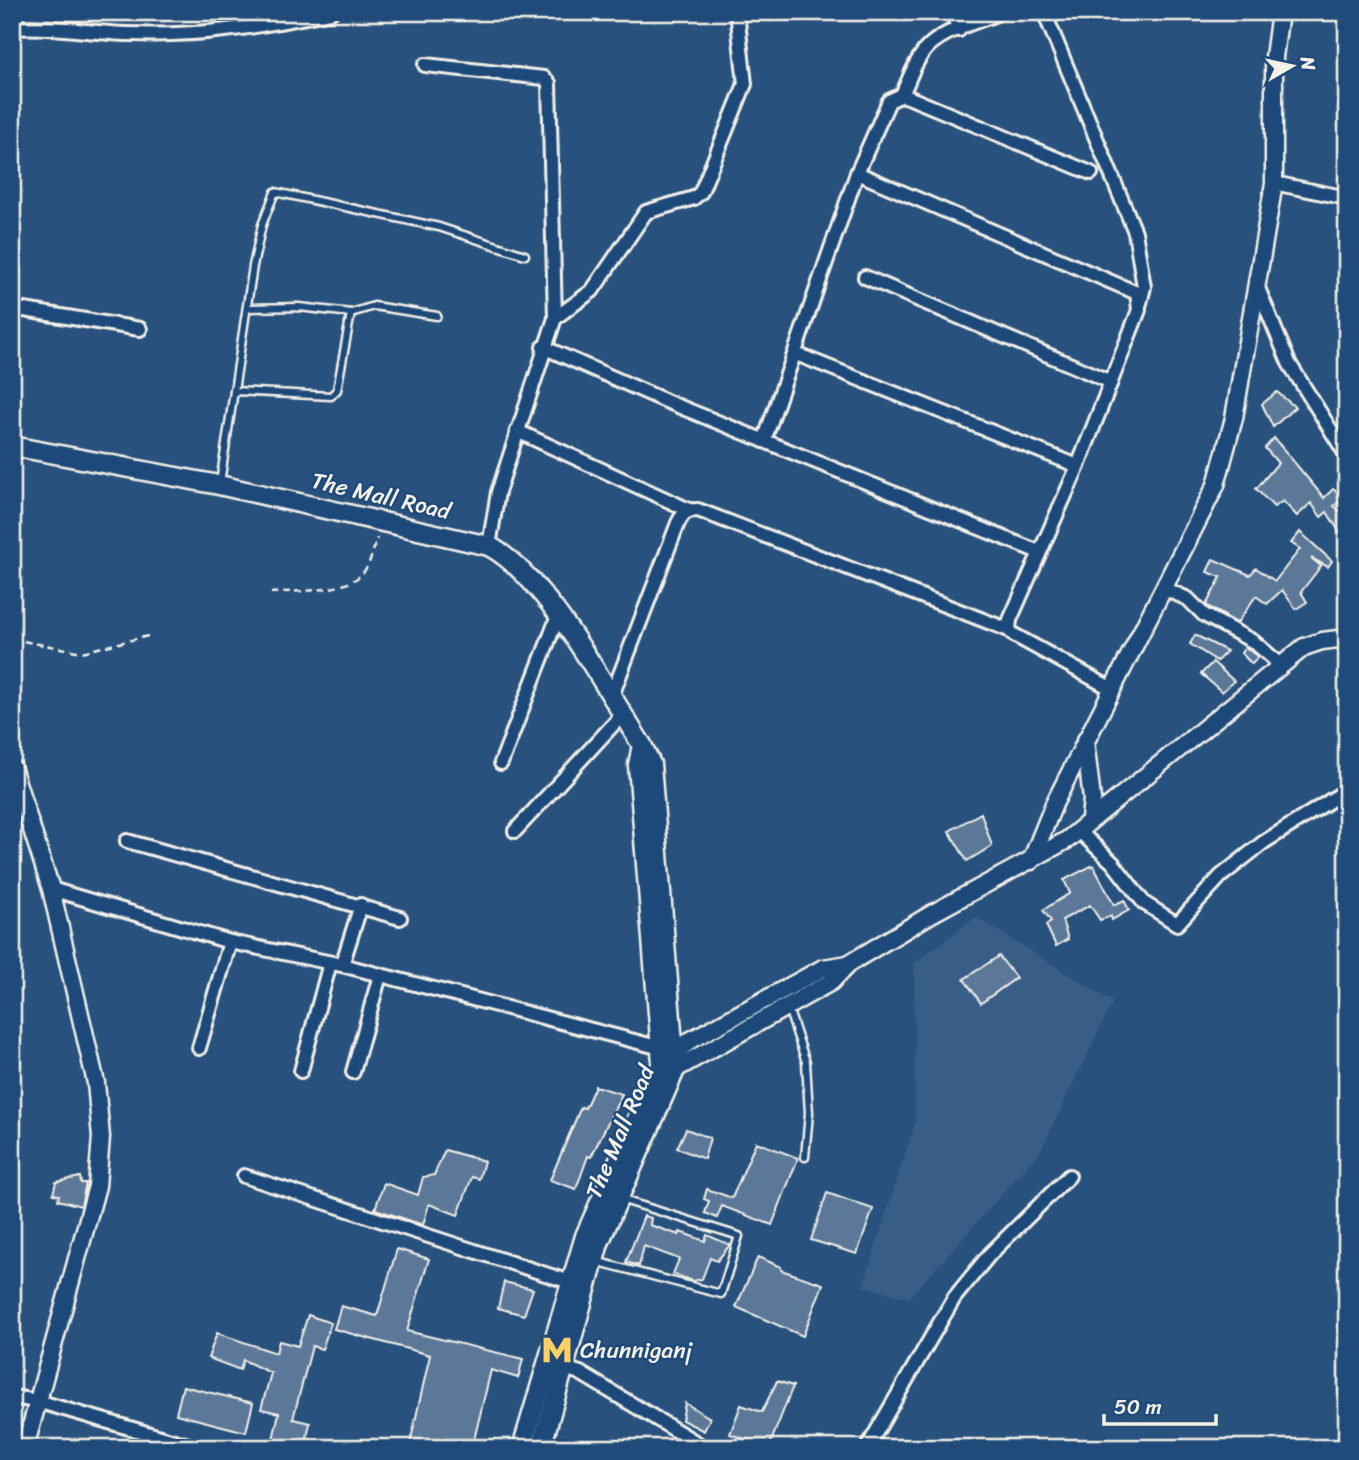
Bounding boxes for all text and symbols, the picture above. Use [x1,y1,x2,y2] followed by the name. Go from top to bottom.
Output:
[1258,32,1328,102] north arrow
[1291,53,1326,73] text: N
[307,460,456,532] street label: The Mall Road
[573,1057,667,1205] street label: The Mall Road
[580,1330,694,1371] place label: Chunniganj
[540,1333,574,1367] metro station icon: Chunniganj
[1104,1383,1216,1427] scale bar
[1114,1388,1162,1426] text: 50 m

